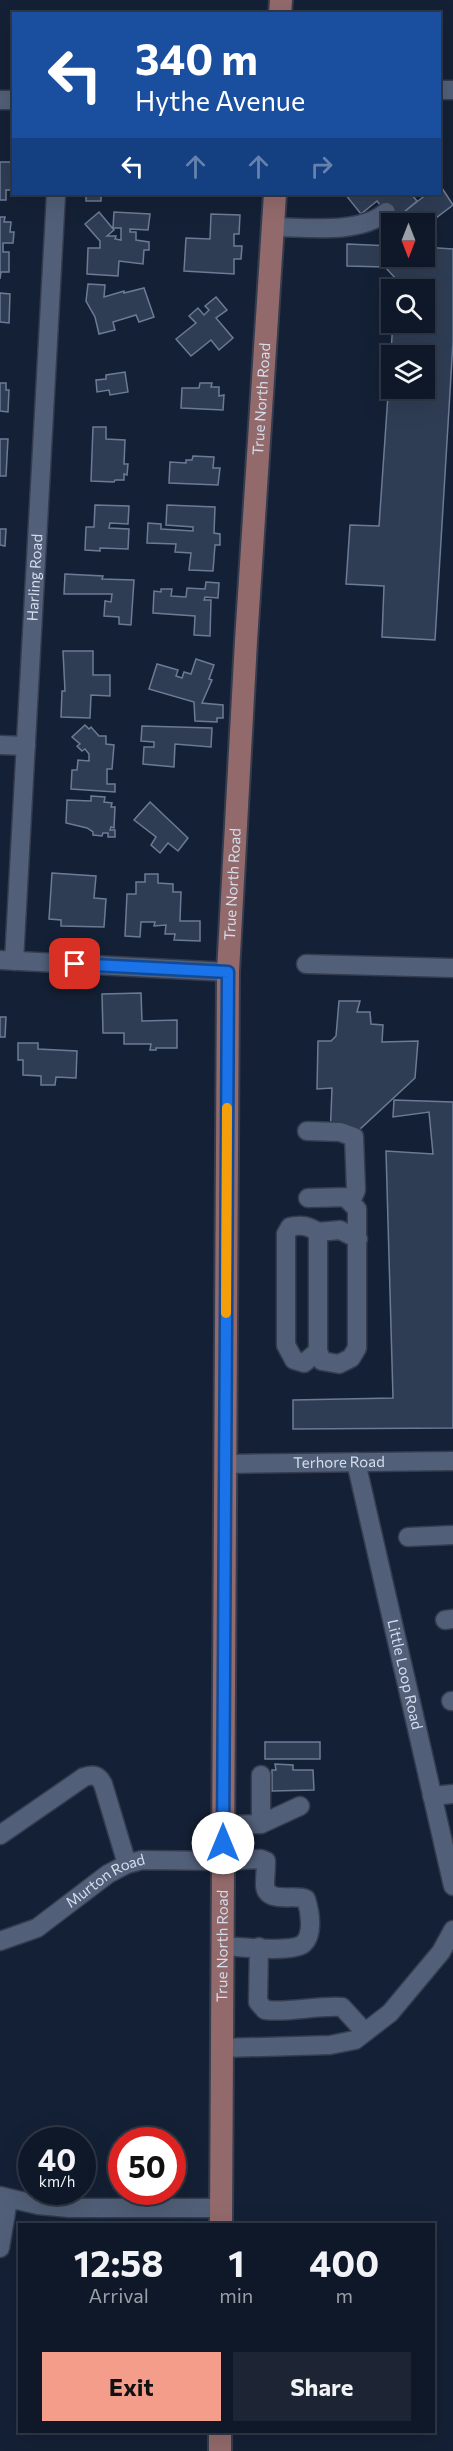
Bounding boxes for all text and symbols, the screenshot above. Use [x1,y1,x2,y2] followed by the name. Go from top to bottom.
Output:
[135,32,258,84] text: 340 m
[36,36,114,114] icon: left
[135,84,305,117] text: Hythe Avenue
[116,150,149,183] icon: left
[179,150,212,183] icon: ahead
[242,150,275,183] icon: ahead
[305,150,338,183] icon: right
[381,213,435,267] north arrow
[381,213,435,399] map controls
[381,279,435,333] button: search
[248,342,273,456] street label: True North Road
[381,345,435,399] button: layers
[23,533,45,622] street label: Harling Road
[220,827,244,941] street label: True North Road
[49,938,100,989] pin
[58,947,91,980] icon: arrive
[293,1452,385,1471] street label: Terhore Road
[384,1617,427,1731] street label: Little Loop Road
[191,1811,255,1875] position arrow
[62,1850,147,1911] street label: Murton Road
[212,1890,231,2002] street label: True North Road
[108,2127,186,2205] speed limit sign: 50
[38,2140,76,2177] text: 40
[39,2172,75,2190] text: km/h
[74,2240,163,2284] text: 12:58
[228,2240,244,2284] text: 1
[309,2240,379,2284] text: 400
[88,2283,149,2307] text: Arrival
[219,2283,253,2307] text: min
[335,2283,353,2307] text: m
[42,2352,221,2421] button: Exit
[233,2352,411,2421] button: Share

